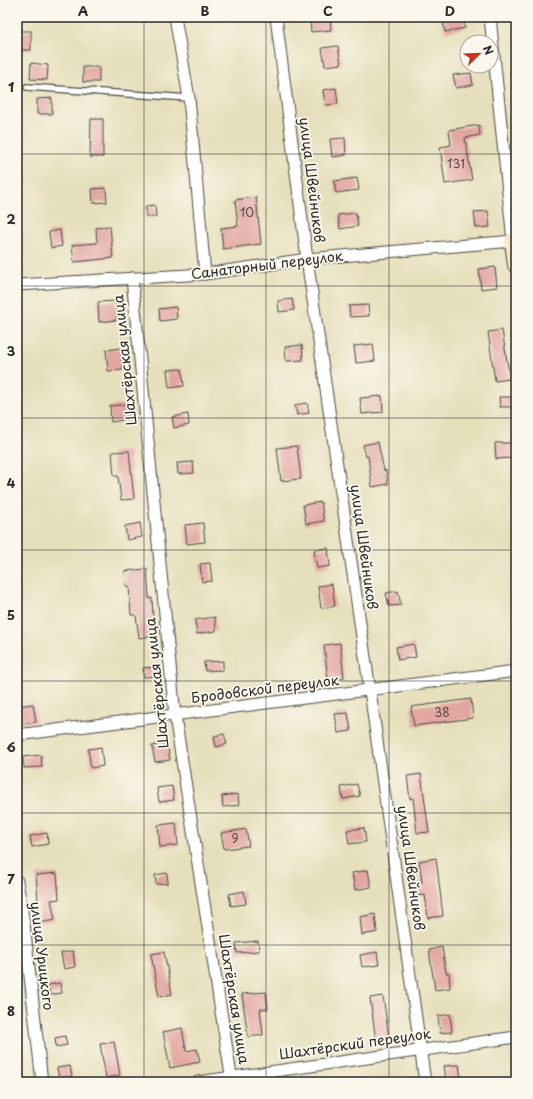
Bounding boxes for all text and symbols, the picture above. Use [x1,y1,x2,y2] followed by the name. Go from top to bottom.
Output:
[78,1,88,20] text: A
[201,1,210,20] text: B
[323,1,333,20] text: C
[445,1,455,20] text: D
[459,34,499,74] north arrow
[479,43,498,57] text: N
[8,77,14,96] text: 1
[294,116,331,244] street label: улица Швейников
[447,154,465,172] house number: 131
[240,203,254,221] house number: 10
[6,209,16,228] text: 2
[190,245,345,284] street label: Санаторный переулок
[107,293,142,426] street label: Шахтёрская улица
[7,341,16,360] text: 3
[7,473,16,492] text: 4
[345,483,384,611] street label: улица Швейников
[7,605,15,624] text: 5
[139,616,174,749] street label: Шахтёрская улица
[190,669,341,708] street label: Бродовской переулок
[434,703,450,721] house number: 38
[6,737,16,756] text: 6
[392,804,431,932] street label: улица Швейников
[231,829,239,847] house number: 9
[7,869,15,888] text: 7
[25,900,60,1012] street label: улица Урицкого
[214,932,255,1066] street label: Шахтёрская улица
[7,1001,15,1020] text: 8
[278,1022,433,1065] street label: Шахтёрский переулок

